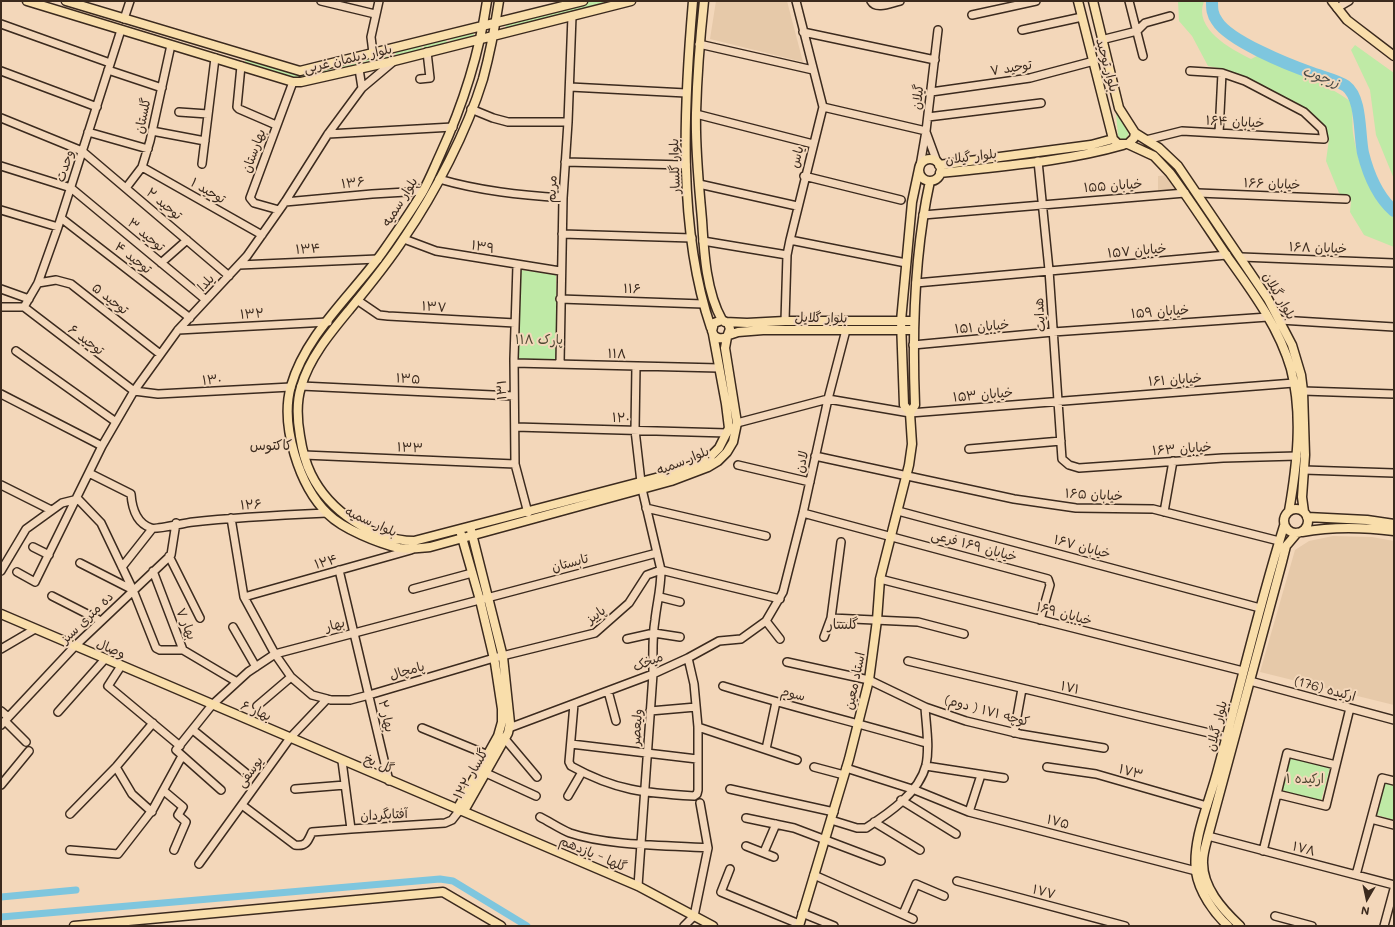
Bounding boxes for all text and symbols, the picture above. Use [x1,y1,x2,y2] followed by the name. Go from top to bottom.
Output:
[1092,36,1122,94] street label: بلوار توحید
[302,41,394,77] street label: بلوار دیلمان غربی
[989,57,1033,79] street label: توحید ۷
[1300,63,1342,91] water label: زرجوب
[909,83,927,111] street label: گیلان
[132,97,154,135] street label: گلستان
[1205,113,1265,131] street label: ۱۶۴ خیابان
[239,127,269,175] street label: بهارستان
[666,138,684,194] street label: بلوار گلسار
[787,144,807,170] street label: یاس
[944,146,998,168] street label: بلوار گیلان
[52,148,78,184] street label: وحدت
[341,174,365,192] street label: ۱۳۶
[188,175,228,207] street label: توحید ۱
[379,175,421,229] street label: بلوار سمیه
[543,175,561,203] street label: مریم
[1243,175,1301,193] street label: خیابان ۱۶۶
[1083,176,1143,196] street label: خیابان ۱۵۵
[143,185,185,223] street label: توحید ۲
[124,215,168,255] street label: توحید ۳
[470,237,496,257] street label: ۱۳۹
[111,239,155,277] street label: توحید ۴
[1289,239,1347,257] street label: خیابان ۱۶۸
[295,241,321,257] street label: ۱۳۴
[1107,241,1167,261] street label: خیابان ۱۵۷
[1259,270,1299,322] street label: بلوار گیلان
[194,271,218,295] street label: یلدا
[89,280,131,318] street label: توحید ۵
[623,281,641,297] street label: ۱۱۶
[1031,297,1049,333] street label: هدایت
[421,299,447,315] street label: ۱۳۷
[1130,302,1190,322] street label: خیابان ۱۵۹
[240,306,264,322] street label: ۱۳۲
[794,310,848,326] street label: بلوار گلایل
[954,317,1010,337] street label: خیابان ۱۵۱
[65,321,107,359] street label: توحید ۶
[515,332,563,348] park label: پارک ۱۱۸
[607,346,627,362] street label: ۱۱۸
[1148,370,1202,390] street label: خیابان ۱۶۱
[395,371,421,387] street label: ۱۳۵
[202,372,222,388] street label: ۱۳۰
[494,380,510,400] street label: ۱۳۱
[952,385,1014,405] street label: خیابان ۱۵۳
[612,410,630,426] street label: ۱۲۰
[250,438,292,454] district label: کاکتوس
[1152,439,1212,459] street label: خیابان ۱۶۳
[397,440,423,456] street label: ۱۳۳
[655,443,711,479] street label: بلوار سمیه
[792,449,812,475] street label: لادن
[1065,486,1123,504] street label: خیابان ۱۶۵
[240,497,262,513] street label: ۱۲۶
[343,504,399,540] street label: بلوار سمیه
[929,527,1019,565] street label: خیابان ۱۶۹ فرعی
[1052,532,1112,562] street label: خیابان ۱۶۷
[313,551,339,573] street label: ۱۲۴
[550,551,590,575] street label: تابستان
[57,589,117,647] street label: ده متری سبز
[1034,599,1094,629] street label: خیابان ۱۶۹
[583,603,609,627] street label: پاییز
[173,606,199,642] street label: بهار ۷
[323,615,347,635] street label: بهار
[827,617,859,633] district label: گلسار
[94,636,128,662] street label: وصال
[630,649,666,675] street label: میخک
[841,651,869,711] street label: استاد معین
[388,659,426,683] street label: پامچال
[1293,673,1357,705] street label: ارکیده (176)
[1059,678,1081,698] street label: ۱۷۱
[779,683,807,705] street label: سوم
[943,692,1031,730] street label: کوچه ۱۷۱ ( دوم)
[238,698,274,724] street label: بهار ۶
[375,698,397,734] street label: بهار ۲
[1203,699,1231,753] street label: بلوار گیلان
[628,708,646,746] street label: ولیعصر
[450,746,492,802] street label: گلسار ۱۲۲
[362,751,396,777] street label: گل یخ
[234,753,266,791] street label: یوسفی
[1117,761,1145,783] street label: ۱۷۳
[1286,771,1324,787] park label: ارکیده ۱
[360,806,408,824] street label: آفتابگردان
[1045,812,1071,832] street label: ۱۷۵
[557,833,629,875] street label: گلها - یازدهم
[1291,838,1317,860] street label: ۱۷۸
[1347,879,1387,919] north arrow
[1031,881,1057,903] street label: ۱۷۷
[1360,903,1370,919] text: N

